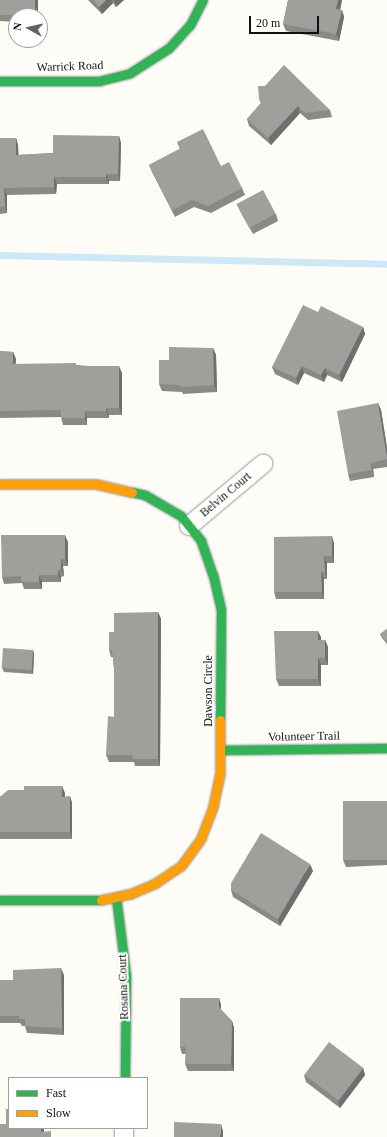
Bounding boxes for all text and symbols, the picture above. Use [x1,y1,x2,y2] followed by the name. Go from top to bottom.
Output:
[8,8,48,48] north arrow
[251,8,321,34] scale bar
[256,16,280,30] text: 20 m
[11,22,24,31] text: N
[36,59,104,75] street label: Warrick Road
[197,469,255,521] street label: Belvin Court
[202,655,216,727] street label: Dawson Circle
[268,729,340,745] street label: Volunteer Trail
[116,954,132,1020] street label: Rosana Court
[8,1077,148,1129] legend
[46,1086,66,1100] text: Fast
[46,1106,71,1120] text: Slow

